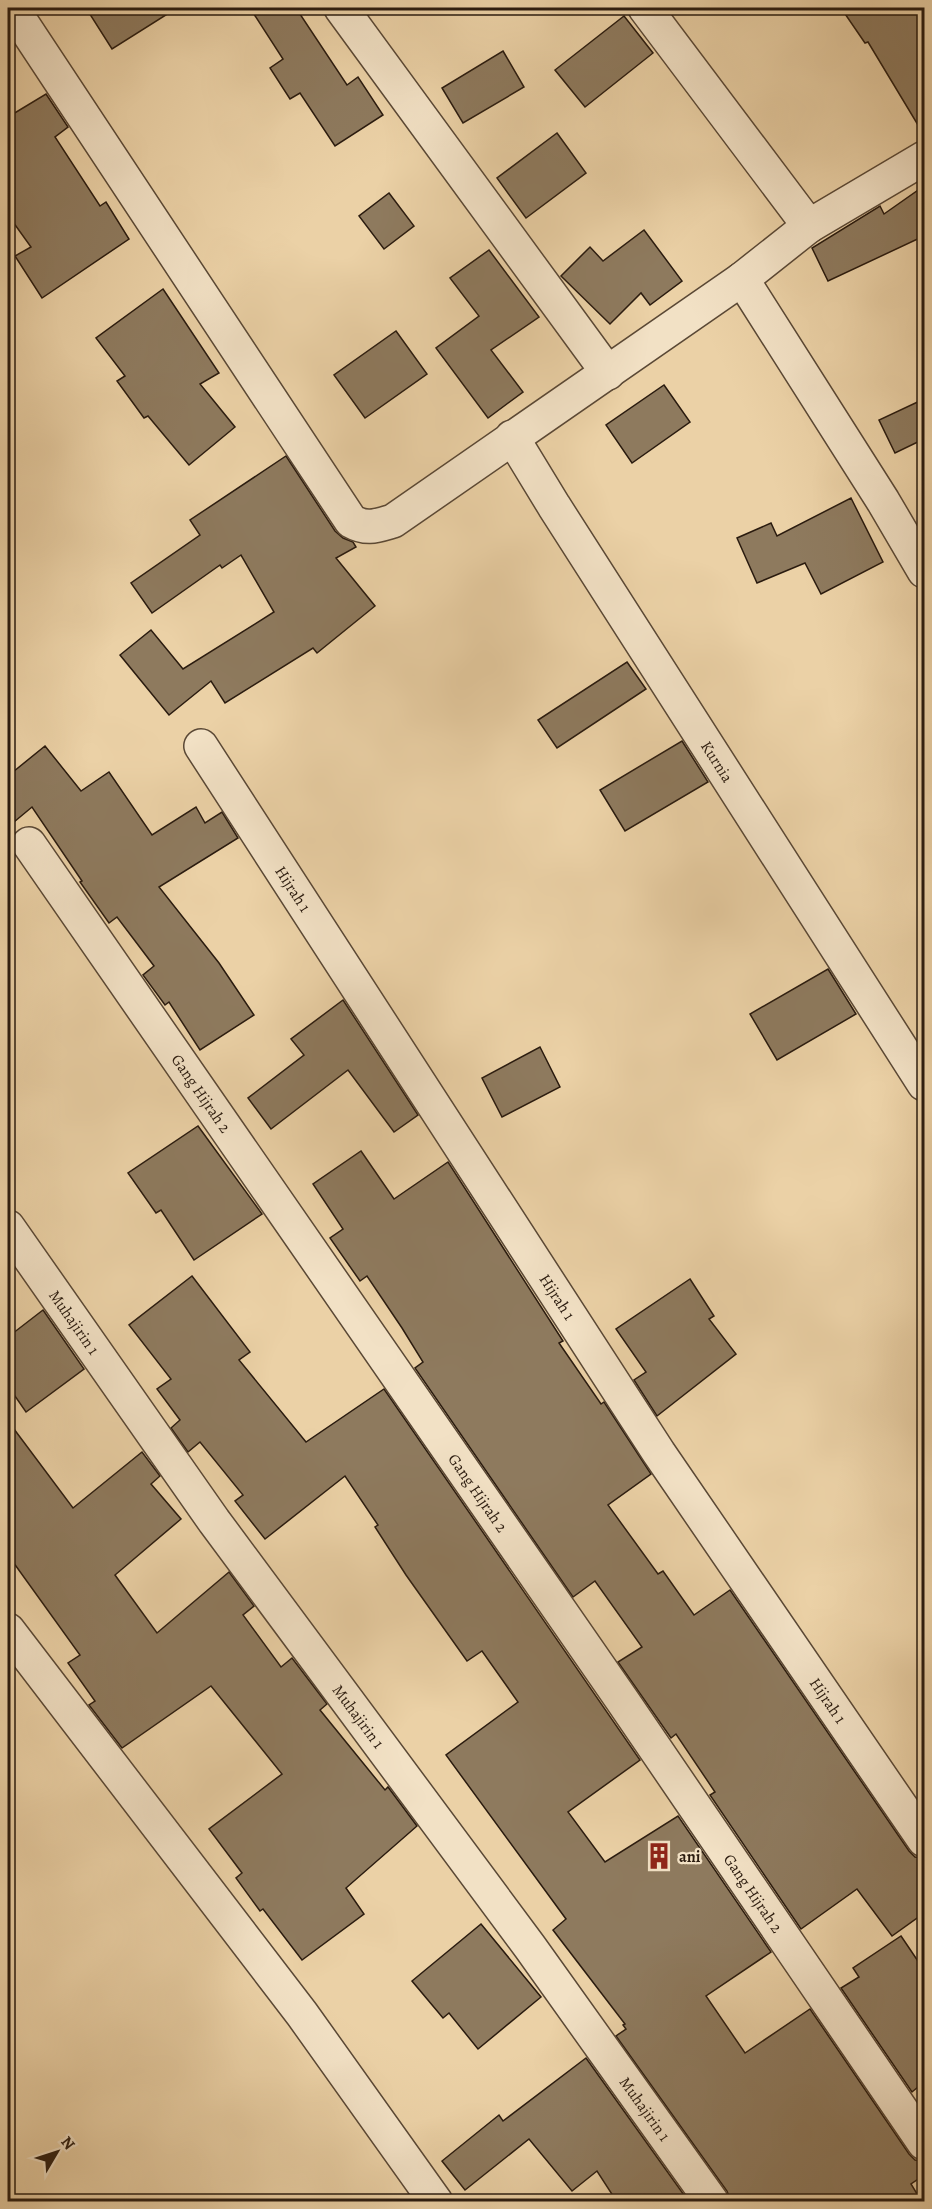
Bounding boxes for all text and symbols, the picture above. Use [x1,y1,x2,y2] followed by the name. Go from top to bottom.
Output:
[695,737,738,787] street label: Kurnia
[269,862,316,917] street label: Hijrah 1
[166,1050,236,1138] street label: Gang Hijrah 2
[534,1270,580,1325] street label: Hijrah 1
[43,1286,104,1360] street label: Muhajirin 1
[442,1449,513,1537] street label: Gang Hijrah 2
[804,1673,851,1728] street label: Hijrah 1
[327,1680,389,1754] street label: Muhajirin 1
[644,1841,674,1871] building icon: ani
[679,1846,701,1868] place label: ani
[718,1850,788,1938] street label: Gang Hijrah 2
[614,2073,675,2146] street label: Muhajirin 1
[27,2122,87,2182] north arrow
[56,2132,80,2155] text: N

